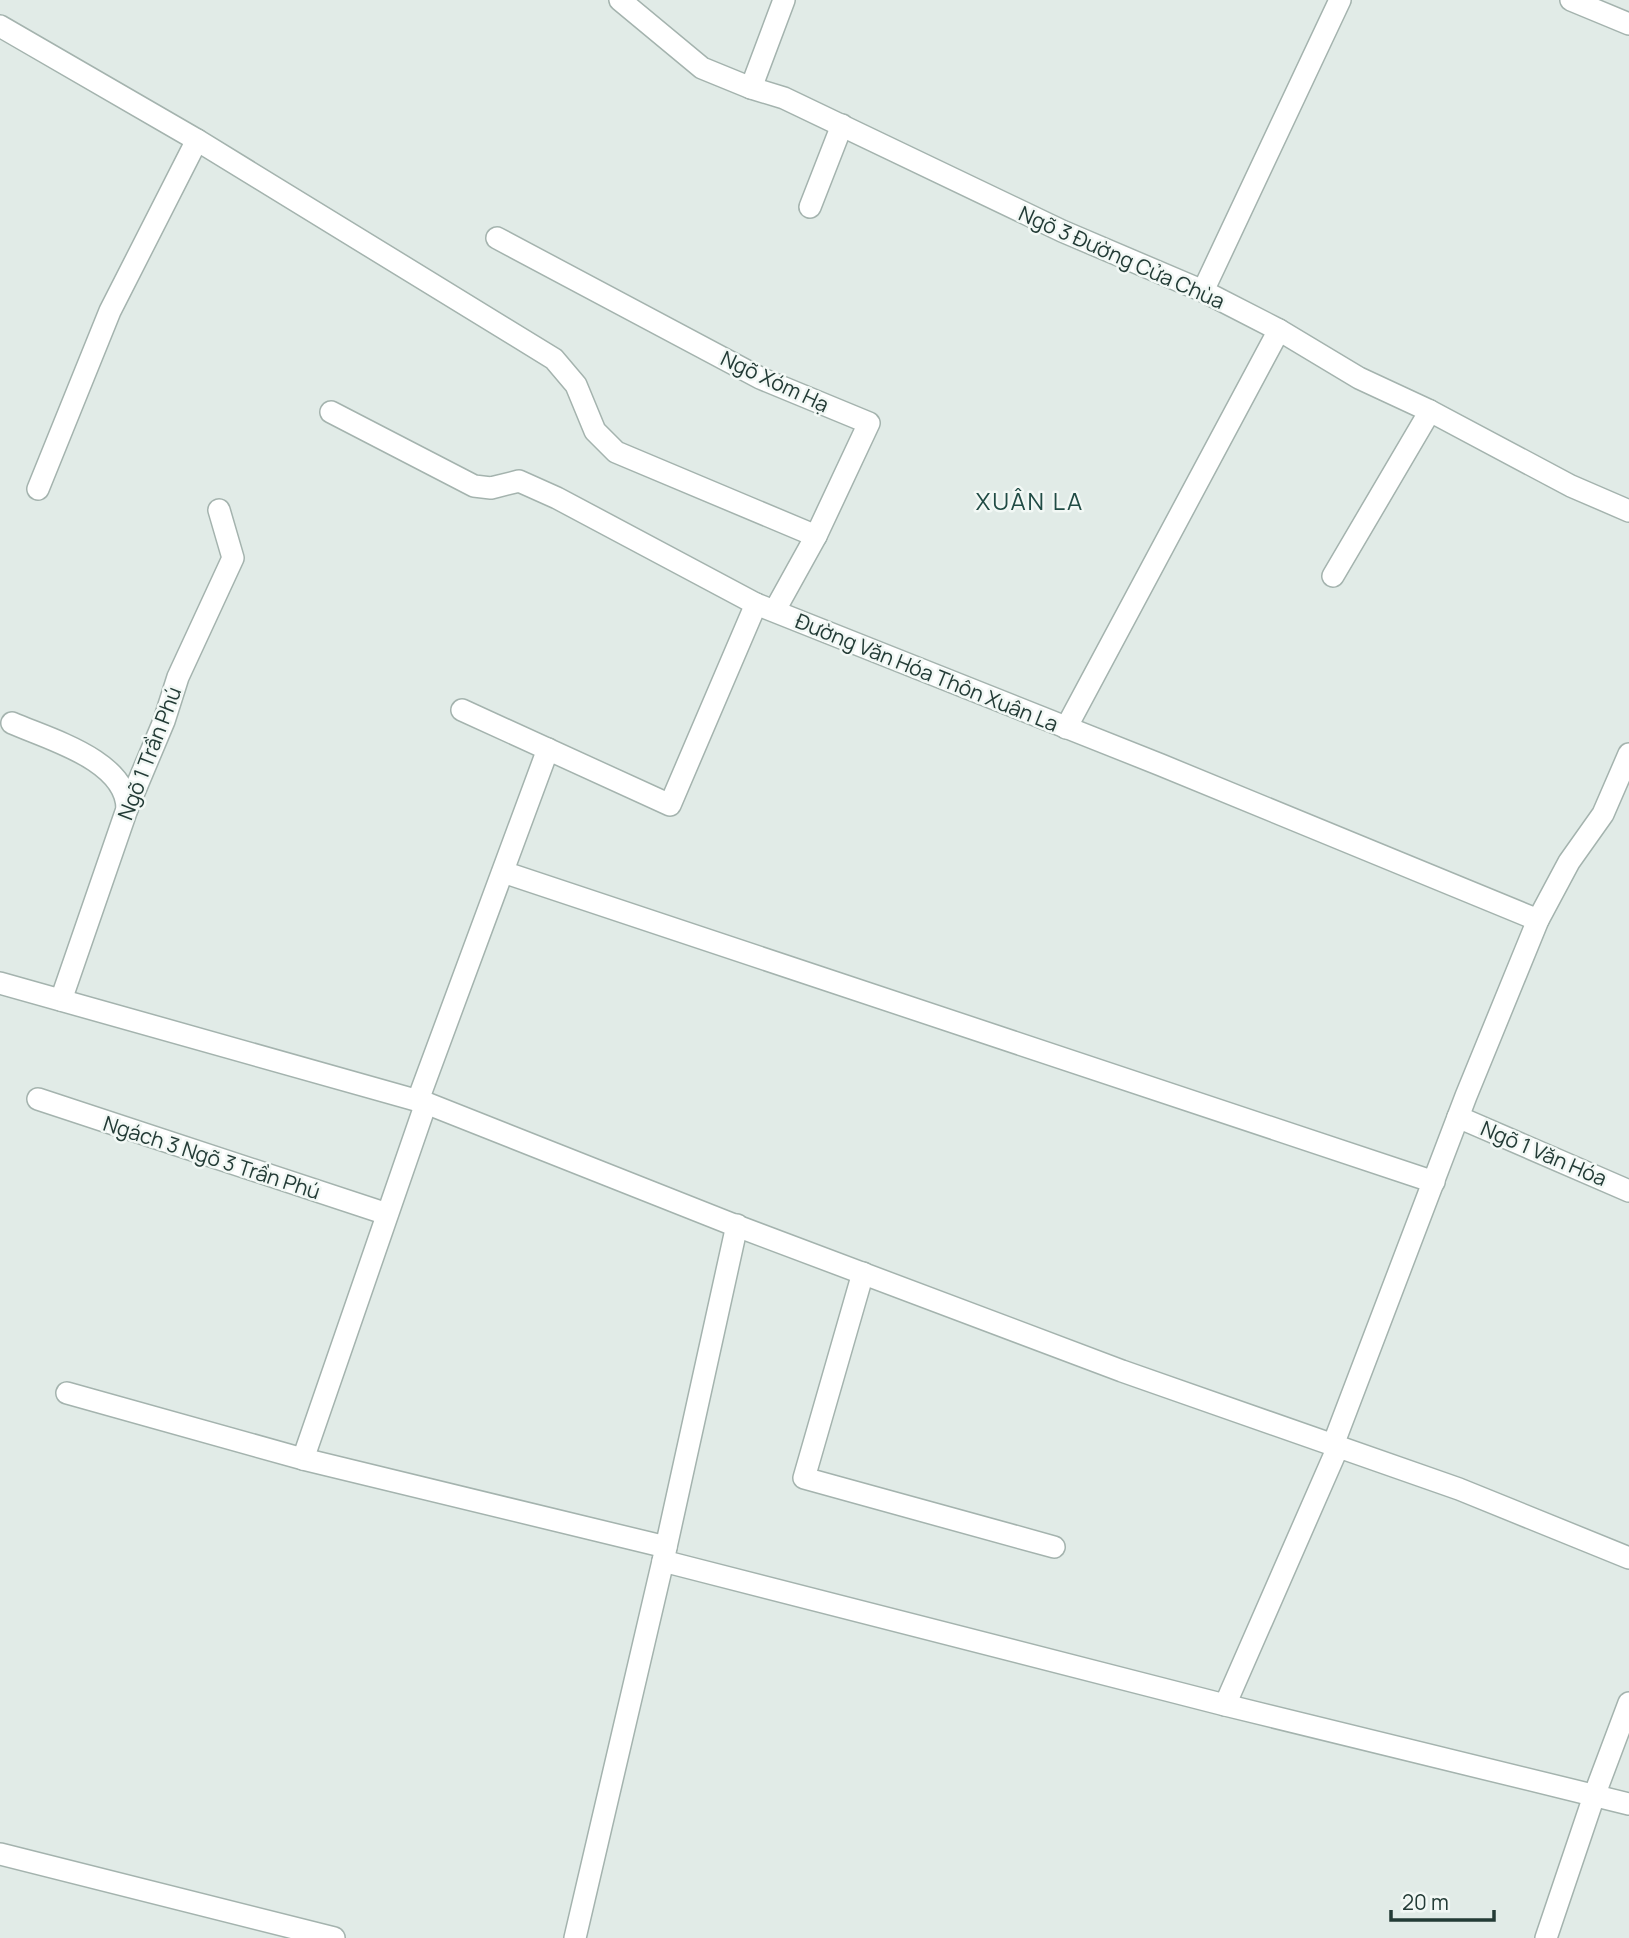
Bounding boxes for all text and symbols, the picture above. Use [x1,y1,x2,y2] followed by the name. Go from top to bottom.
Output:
[1015,199,1229,315] street label: Ngõ 3 Đường Cửa Chùa
[716,344,834,418] street label: Ngõ Xóm Hạ
[976,484,1084,517] district label: XUÂN LA
[791,606,1063,738] street label: Đường Văn Hóa Thôn Xuân La
[111,682,187,824] street label: Ngõ 1 Trần Phú
[100,1109,324,1205] street label: Ngách 3 Ngõ 3 Trần Phú
[1477,1114,1611,1192] street label: Ngõ 1 Văn Hóa
[1391,1878,1494,1922] scale bar
[1402,1888,1449,1916] text: 20 m

